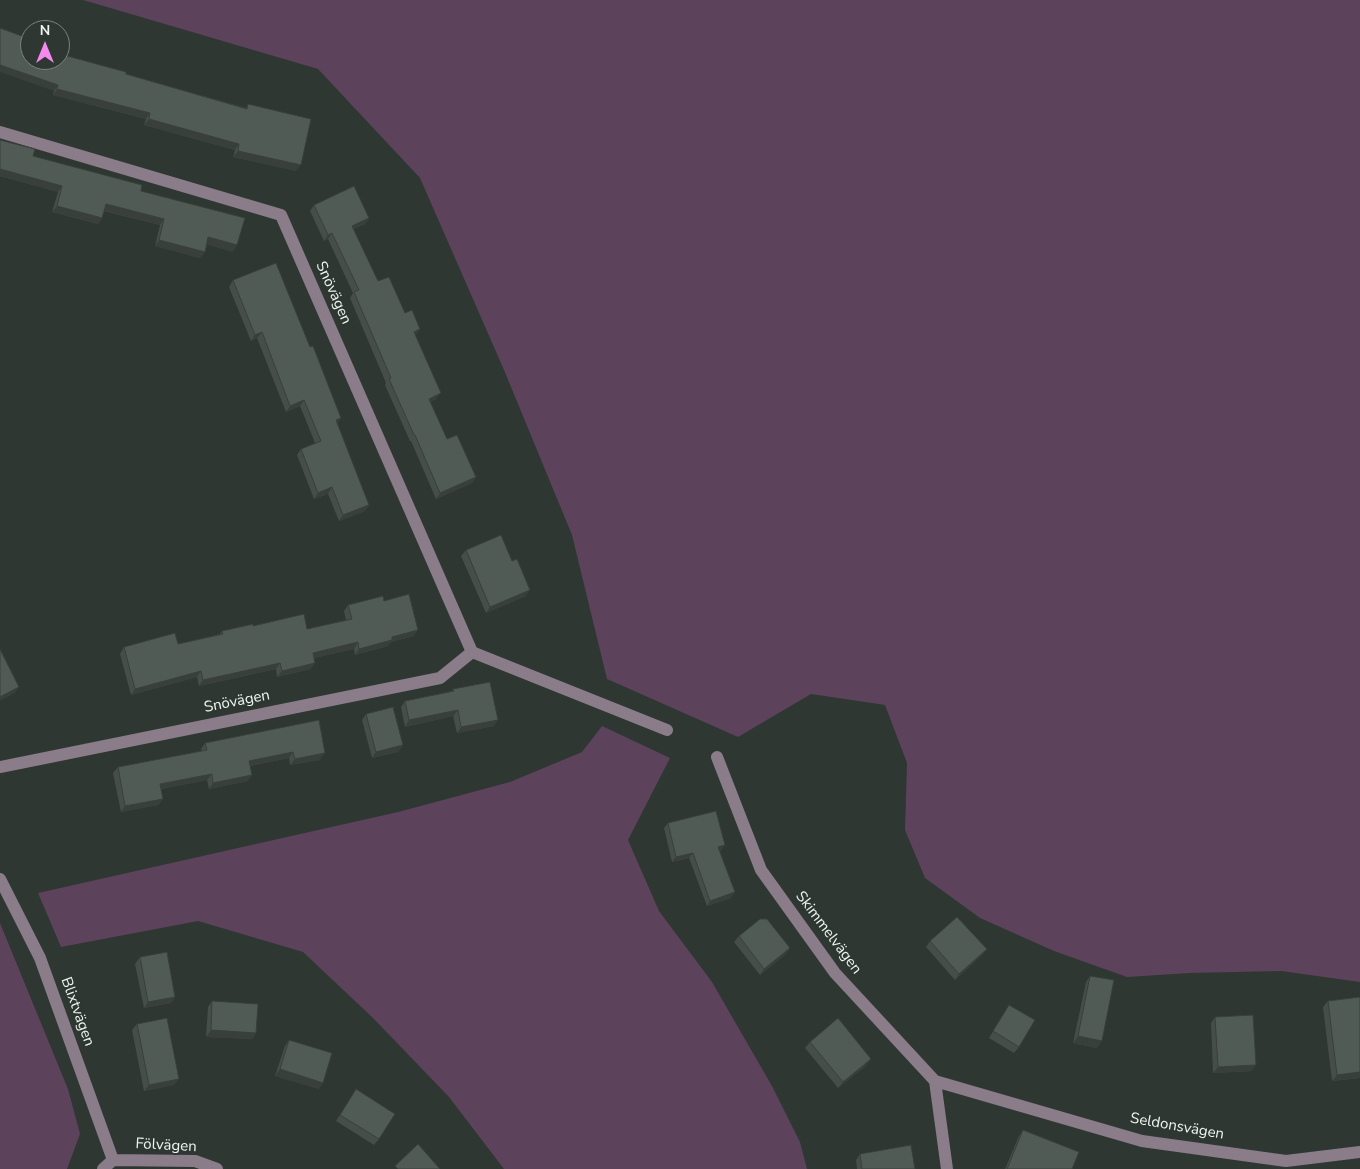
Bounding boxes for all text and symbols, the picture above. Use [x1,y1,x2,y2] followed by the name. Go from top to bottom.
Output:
[20,20,70,70] north arrow
[40,21,50,40] text: N
[311,259,355,327] street label: Snövägen
[203,687,271,717] street label: Snövägen
[791,888,865,978] street label: Skimmelvägen
[56,975,98,1049] street label: Blixtvägen
[1129,1110,1225,1144] street label: Seldonsvägen
[135,1135,197,1157] street label: Fölvägen

